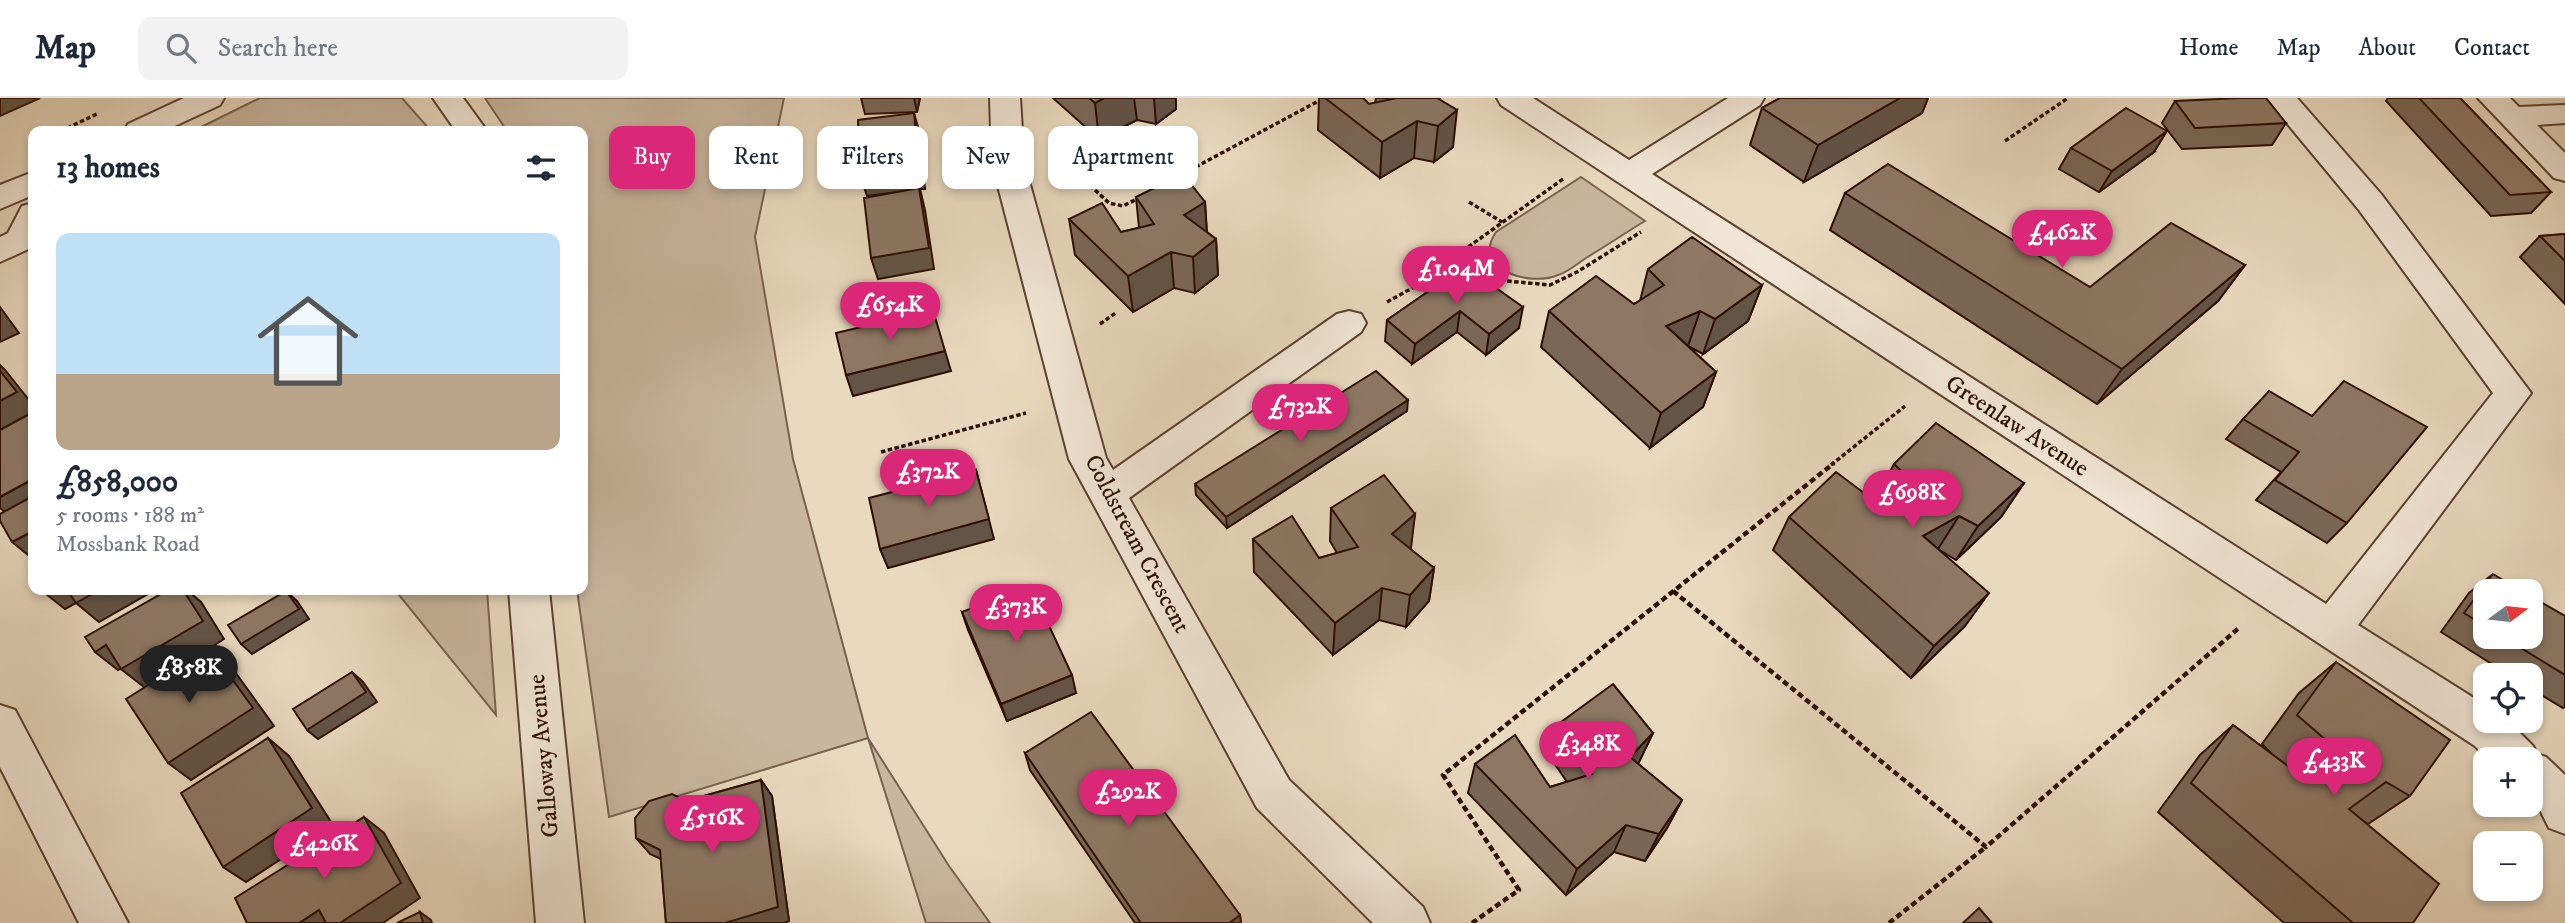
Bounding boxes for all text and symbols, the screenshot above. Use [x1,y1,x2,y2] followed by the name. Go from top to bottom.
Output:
[138,17,628,80] search box
[35,28,96,69] text: Map
[162,29,200,67] icon: search
[218,32,338,65] text: Search here
[2179,33,2238,63] text: Home
[2276,33,2321,63] text: Map
[2359,33,2416,63] text: About
[2454,33,2530,63] text: Contact
[609,126,695,189] chip: Buy
[709,126,803,189] chip: Rent
[817,126,928,189] chip: Filters
[942,126,1034,189] chip: New
[1048,126,1198,189] chip: Apartment
[522,149,560,187] icon: filters
[56,150,160,187] text: 13 homes
[2013,211,2111,270] pin: £462K
[2028,218,2096,247] text: £462K
[1399,246,1513,306] pin: £1.04M
[1418,254,1494,283] text: £1.04M
[245,278,371,404] icon: home
[841,282,939,342] pin: £654K
[856,290,924,319] text: £654K
[1940,368,2094,484] street label: Greenlaw Avenue
[1251,384,1349,444] pin: £732K
[1268,392,1332,421] text: £732K
[879,450,977,509] pin: £372K
[1077,450,1197,639] street label: Coldstream Crescent
[896,457,960,486] text: £372K
[56,464,178,501] text: £858,000
[1863,470,1961,530] pin: £698K
[1878,478,1946,507] text: £698K
[56,501,204,530] text: 5 rooms · 188 m²
[56,530,200,559] text: Mossbank Road
[2473,579,2543,649] north arrow
[2473,579,2543,901] map controls
[967,584,1065,644] pin: £373K
[985,592,1047,621] text: £373K
[140,646,238,705] pin: £858K
[156,653,222,682] text: £858K
[2473,663,2543,733] button: locate
[522,673,566,839] street label: Galloway Avenue
[1539,722,1637,781] pin: £348K
[1555,729,1621,758] text: £348K
[2285,738,2383,798] pin: £433K
[2303,746,2365,775] text: £433K
[2473,747,2543,817] button: +
[1079,770,1177,829] pin: £292K
[1095,777,1161,806] text: £292K
[663,796,761,855] pin: £516K
[680,803,744,832] text: £516K
[275,822,373,881] pin: £426K
[290,829,358,858] text: £426K
[2473,831,2543,901] button: −

